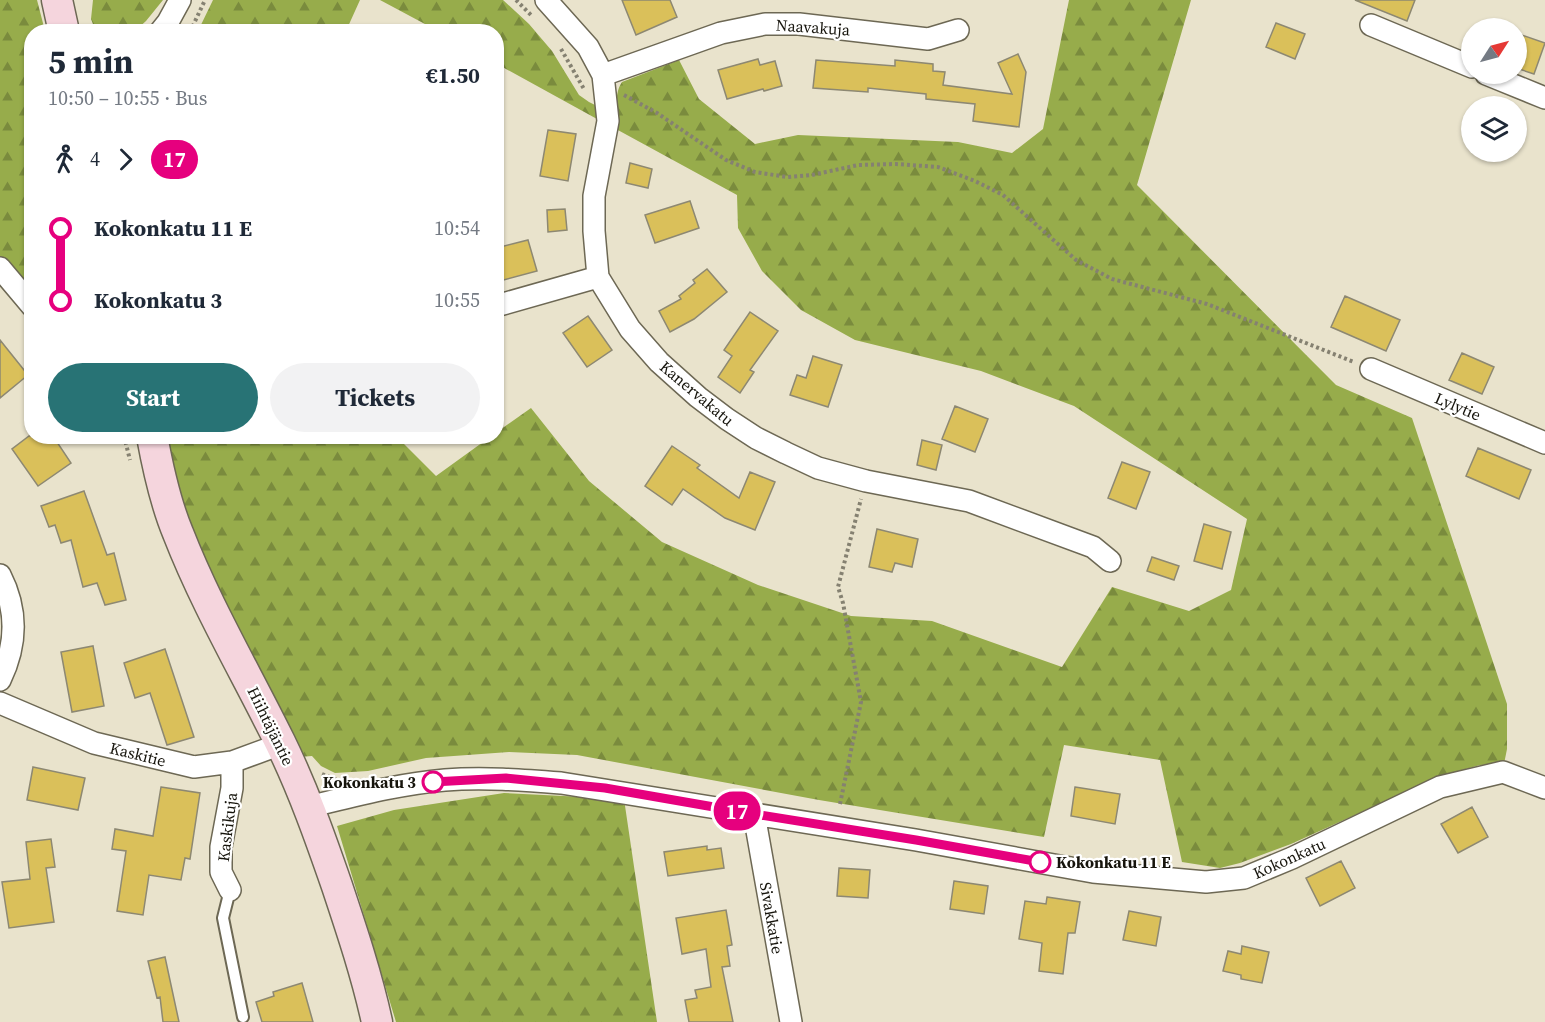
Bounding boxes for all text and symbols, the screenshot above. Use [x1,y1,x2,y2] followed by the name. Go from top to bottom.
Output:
[775,13,852,41] street label: Naavakuja
[1461,18,1527,84] north arrow
[1461,18,1527,162] map controls
[48,39,134,84] text: 5 min
[426,60,480,90] text: €1.50
[48,84,207,112] text: 10:50 – 10:55 · Bus
[1461,96,1527,162] button: layers
[48,143,81,176] icon: walk
[109,143,142,176] icon: forward
[90,145,100,173] text: 4
[163,145,186,174] text: 17
[94,213,252,243] text: Kokonkatu 11 E
[434,214,480,242] text: 10:54
[94,285,222,315] text: Kokonkatu 3
[434,286,480,314] text: 10:55
[655,355,739,431] street label: Kanervakatu
[48,363,258,432] button: Start
[270,363,480,432] button: Tickets
[1432,386,1484,426] street label: Lylytie
[242,683,300,769] street label: Hiihtäjäntie
[108,736,168,772] street label: Kaskitie
[323,771,416,793] place label: Kokonkatu 3
[422,771,444,793] marker: Kokonkatu 3
[212,790,242,863] street label: Kaskikuja
[710,792,764,830] line badge: 17
[726,797,748,826] text: 17
[1249,832,1329,884] street label: Kokonkatu
[1029,851,1051,873] marker: Kokonkatu 11 E
[1056,851,1171,873] place label: Kokonkatu 11 E
[755,880,789,956] street label: Sivakkatie

